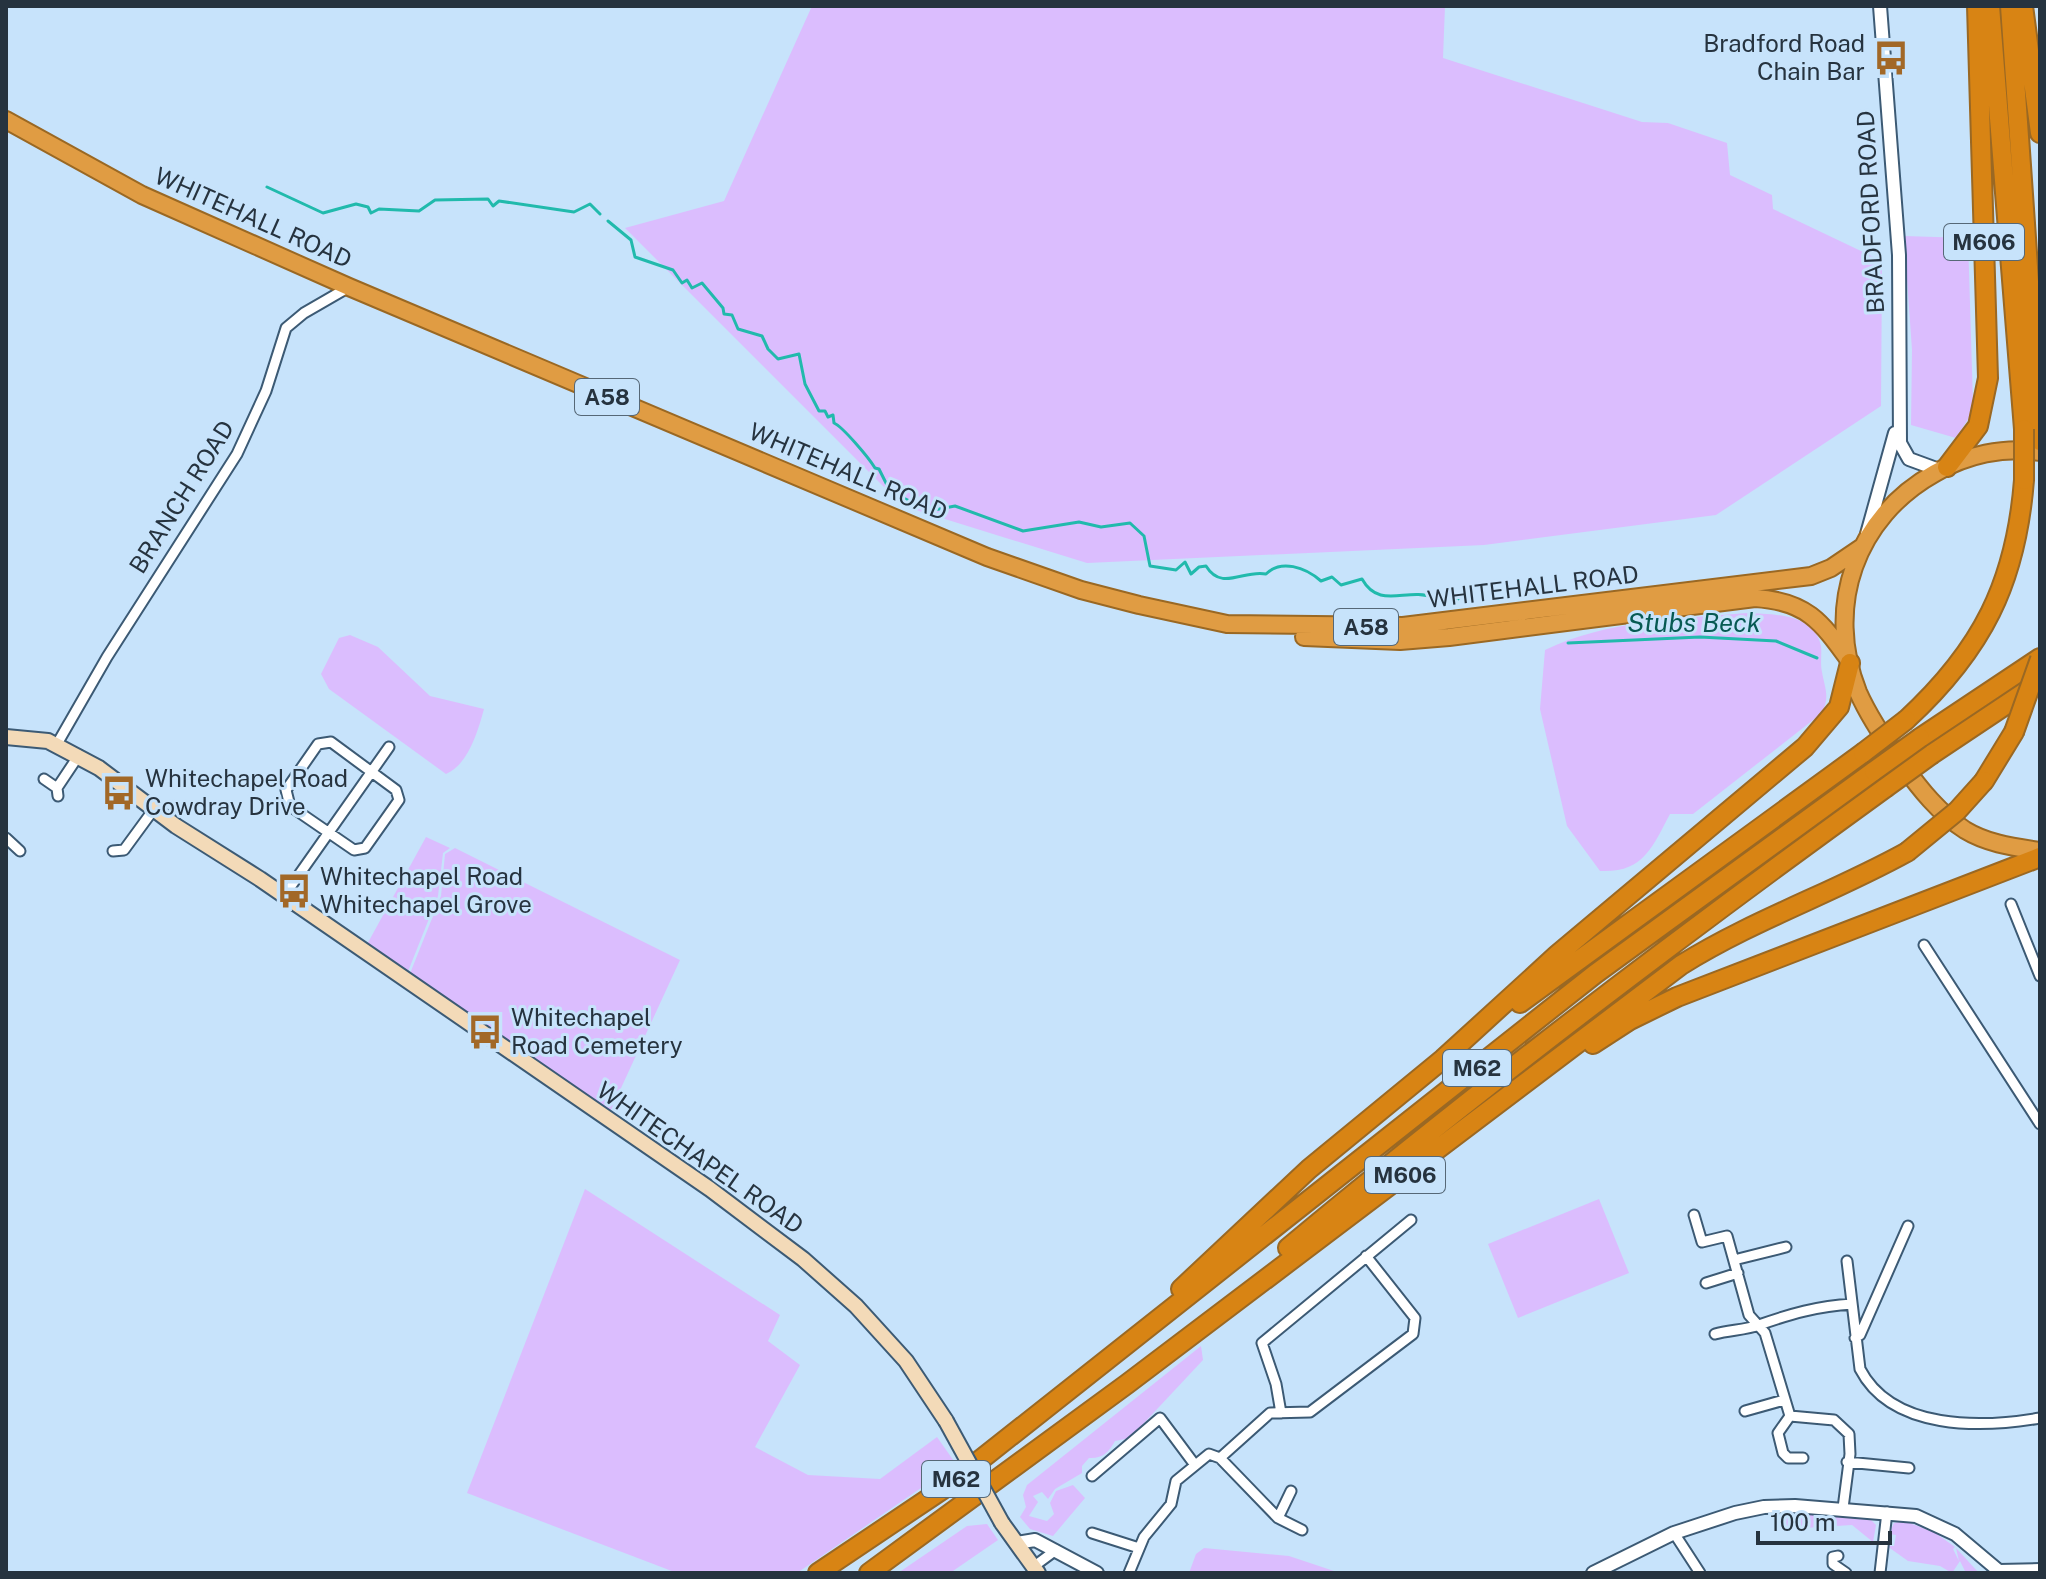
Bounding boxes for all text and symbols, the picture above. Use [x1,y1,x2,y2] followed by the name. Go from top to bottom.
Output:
[1703,29,1865,85] place label: Bradford Road Chain Bar
[1872,39,1910,77] bus stop icon: Bradford Road Chain Bar
[1851,110,1889,314] street label: BRADFORD ROAD
[151,161,356,273] street label: WHITEHALL ROAD
[1944,224,2024,260] road number: M606
[575,379,639,415] road number: A58
[123,415,239,578] street label: BRANCH ROAD
[745,417,952,526] street label: WHITEHALL ROAD
[1426,559,1640,613] street label: WHITEHALL ROAD
[1627,607,1761,638] water label: Stubs Beck
[1334,609,1398,645] road number: A58
[145,764,348,820] place label: Whitechapel Road Cowdray Drive
[100,774,138,812] bus stop icon: Whitechapel Road Cowdray Drive
[320,862,532,918] place label: Whitechapel Road Whitechapel Grove
[275,872,313,910] bus stop icon: Whitechapel Road Whitechapel Grove
[511,1003,683,1059] place label: Whitechapel Road Cemetery
[466,1013,504,1051] bus stop icon: Whitechapel Road Cemetery
[1443,1050,1511,1086] road number: M62
[592,1075,809,1239] street label: WHITECHAPEL ROAD
[1365,1157,1445,1193] road number: M606
[922,1461,990,1497] road number: M62
[1758,1495,1890,1545] scale bar
[1770,1508,1836,1536] text: 100 m

